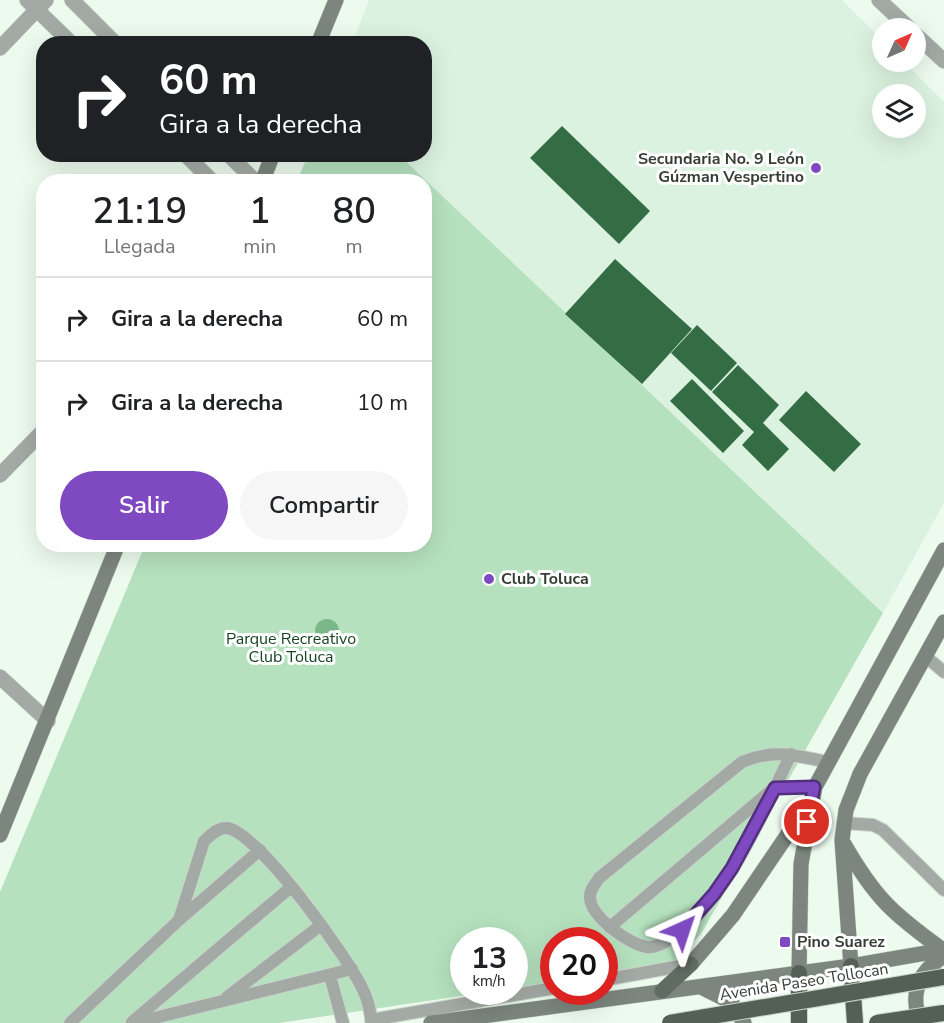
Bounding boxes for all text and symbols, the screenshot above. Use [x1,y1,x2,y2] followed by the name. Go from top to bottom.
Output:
[872,18,926,72] north arrow
[872,18,926,138] map controls
[159,52,258,109] text: 60 m
[60,60,138,138] icon: right
[872,84,926,138] button: layers
[159,106,362,143] text: Gira a la derecha
[638,148,804,188] place label: Secundaria No. 9 León Gúzman Vespertino
[809,161,823,175] marker: Secundaria No. 9 León Gúzman Vespertino
[92,187,187,236] text: 21:19
[249,187,271,236] text: 1
[333,187,376,236] text: 80
[104,233,176,260] text: Llegada
[243,233,276,260] text: min
[346,233,363,260] text: m
[60,303,93,336] icon: right
[111,304,283,334] text: Gira a la derecha
[357,304,408,334] text: 60 m
[60,387,93,420] icon: right
[111,388,283,418] text: Gira a la derecha
[357,388,408,418] text: 10 m
[60,471,228,540] button: Salir
[240,471,408,540] button: Compartir
[501,568,589,590] place label: Club Toluca
[482,572,496,586] marker: Club Toluca
[226,628,356,668] park label: Parque Recreativo Club Toluca
[781,796,832,847] pin
[790,805,823,838] icon: arrive
[650,898,714,962] position arrow
[540,927,618,1005] speed limit sign: 20
[797,931,885,953] place label: Pino Suarez
[778,935,792,949] marker: Pino Suarez
[471,938,507,979] text: 13
[718,958,890,1006] street label: Avenida Paseo Tollocan
[472,971,506,991] text: km/h

